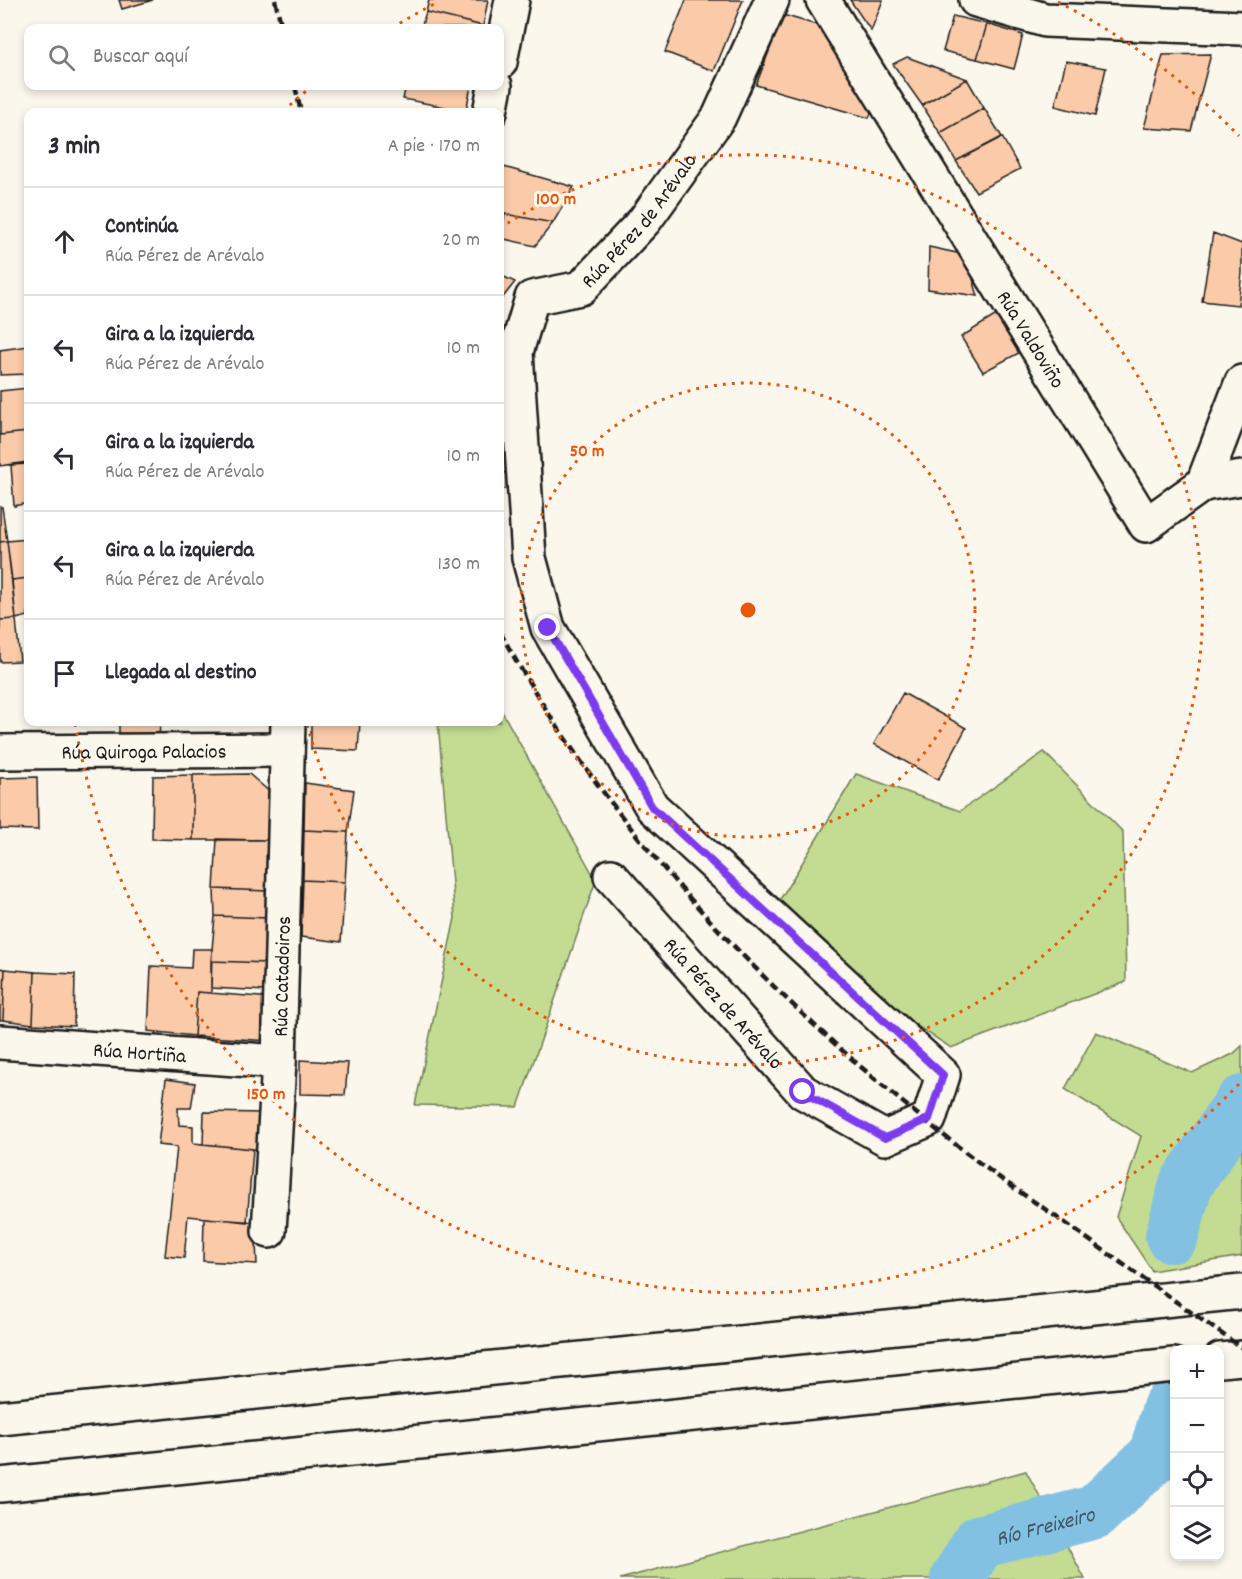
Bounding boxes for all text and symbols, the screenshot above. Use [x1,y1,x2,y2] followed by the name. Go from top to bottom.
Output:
[24,24,504,90] search box
[45,41,78,74] icon: search
[93,42,188,73] text: Buscar aquí
[48,129,100,166] text: 3 min
[388,133,480,161] text: A pie · 170 m
[576,148,706,297] street label: Rúa Pérez de Arévalo
[536,188,576,213] text: 100 m
[105,212,178,243] text: Continúa
[48,225,81,258] icon: ahead
[442,227,480,255] text: 20 m
[105,243,265,271] text: Rúa Pérez de Arévalo
[987,286,1071,395] street label: Rúa Valdoviño
[105,320,254,351] text: Gira a la izquierda
[48,333,81,366] icon: left
[446,335,480,363] text: 10 m
[105,351,265,379] text: Rúa Pérez de Arévalo
[105,428,254,459] text: Gira a la izquierda
[570,440,604,465] text: 50 m
[48,441,81,474] icon: left
[446,443,480,471] text: 10 m
[105,459,265,487] text: Rúa Pérez de Arévalo
[105,536,254,567] text: Gira a la izquierda
[48,549,81,582] icon: left
[438,551,480,579] text: 130 m
[105,567,265,595] text: Rúa Pérez de Arévalo
[738,600,758,620] centre of rings
[534,614,560,640] route end
[48,657,81,690] icon: arrive
[105,658,257,689] text: Llegada al destino
[61,738,227,770] street label: Rúa Quiroga Palacios
[268,916,301,1037] street label: Rúa Catadoiros
[655,932,789,1078] street label: Rúa Pérez de Arévalo
[92,1037,188,1073] street label: Rúa Hortiña
[789,1078,815,1104] route start
[247,1083,285,1108] text: 150 m
[1170,1345,1224,1561] map controls
[1170,1345,1224,1399] button: +
[1170,1399,1224,1453] button: −
[1170,1453,1224,1507] button: locate
[993,1500,1100,1556] water label: Río Freixeiro
[1170,1507,1224,1561] button: layers

